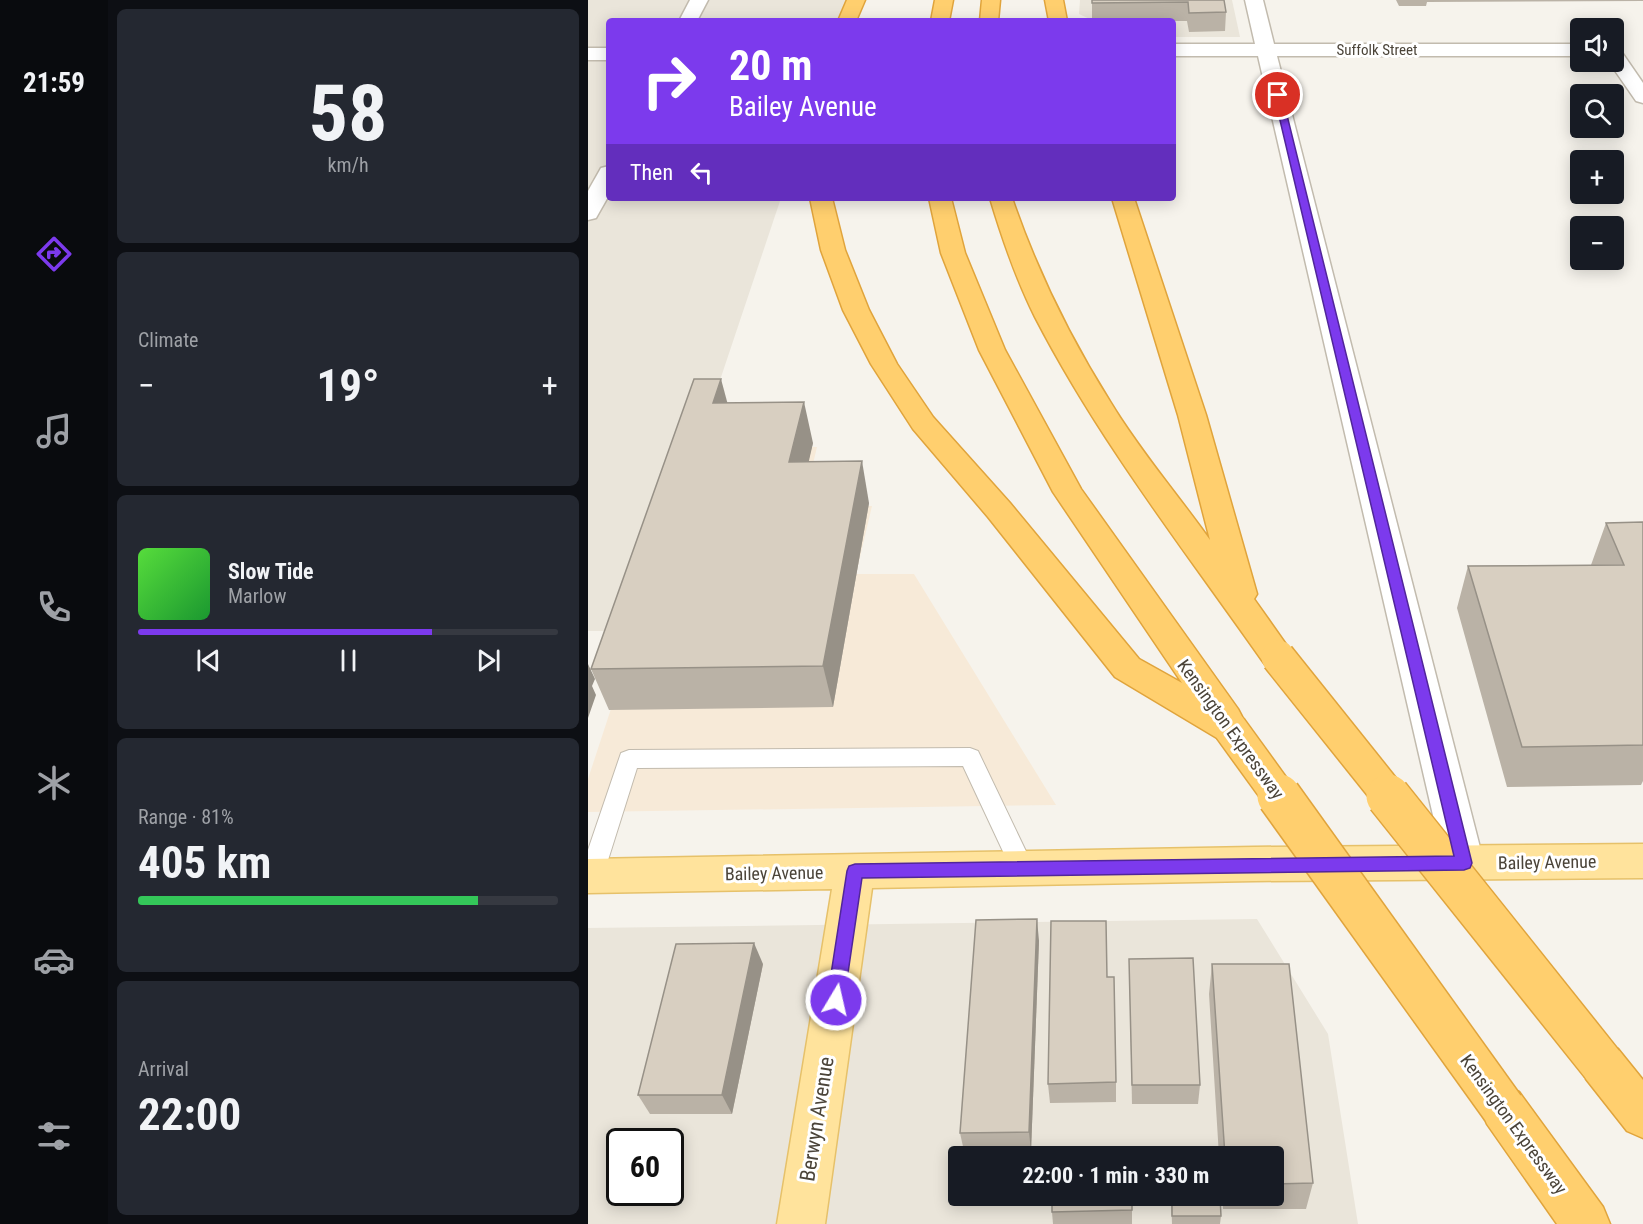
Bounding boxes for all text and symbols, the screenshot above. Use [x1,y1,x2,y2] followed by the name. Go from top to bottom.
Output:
[1570,18,1624,270] map controls
[1570,18,1624,72] button: sound
[729,41,812,90] text: 20 m
[1337,41,1417,59] street label: Suffolk Street
[630,42,708,120] icon: right
[23,67,85,99] text: 21:59
[309,68,387,159] text: 58
[1252,69,1303,120] pin
[1261,78,1294,111] icon: arrive
[1570,84,1624,138] button: search
[729,91,877,123] text: Bailey Avenue
[1570,150,1624,204] button: +
[327,153,369,177] text: km/h
[685,156,718,189] icon: left
[630,160,673,185] text: Then
[1570,216,1624,270] button: −
[33,233,75,275] icon: directions
[138,328,198,352] text: Climate
[317,359,380,412] text: 19°
[138,366,155,405] text: −
[542,366,558,405] text: +
[33,410,75,452] icon: music
[228,559,314,584] text: Slow Tide
[228,584,286,608] text: Marlow
[33,586,75,628] icon: phone
[192,644,225,677] icon: previous
[332,644,365,677] icon: pause
[472,644,505,677] icon: next
[1173,655,1289,803] street label: Kensington Expressway
[33,762,75,804] icon: climate
[138,805,234,829] text: Range · 81%
[138,836,271,889] text: 405 km
[1498,851,1596,873] street label: Bailey Avenue
[725,862,823,884] street label: Bailey Avenue
[33,939,75,981] icon: car
[804,968,868,1032] position arrow
[1456,1050,1572,1198] street label: Kensington Expressway
[795,1055,839,1183] street label: Berwyn Avenue
[138,1057,189,1081] text: Arrival
[138,1088,241,1141] text: 22:00
[33,1115,75,1157] icon: filters
[606,1128,684,1206] speed limit sign: 60
[1023,1163,1209,1188] text: 22:00 · 1 min · 330 m

